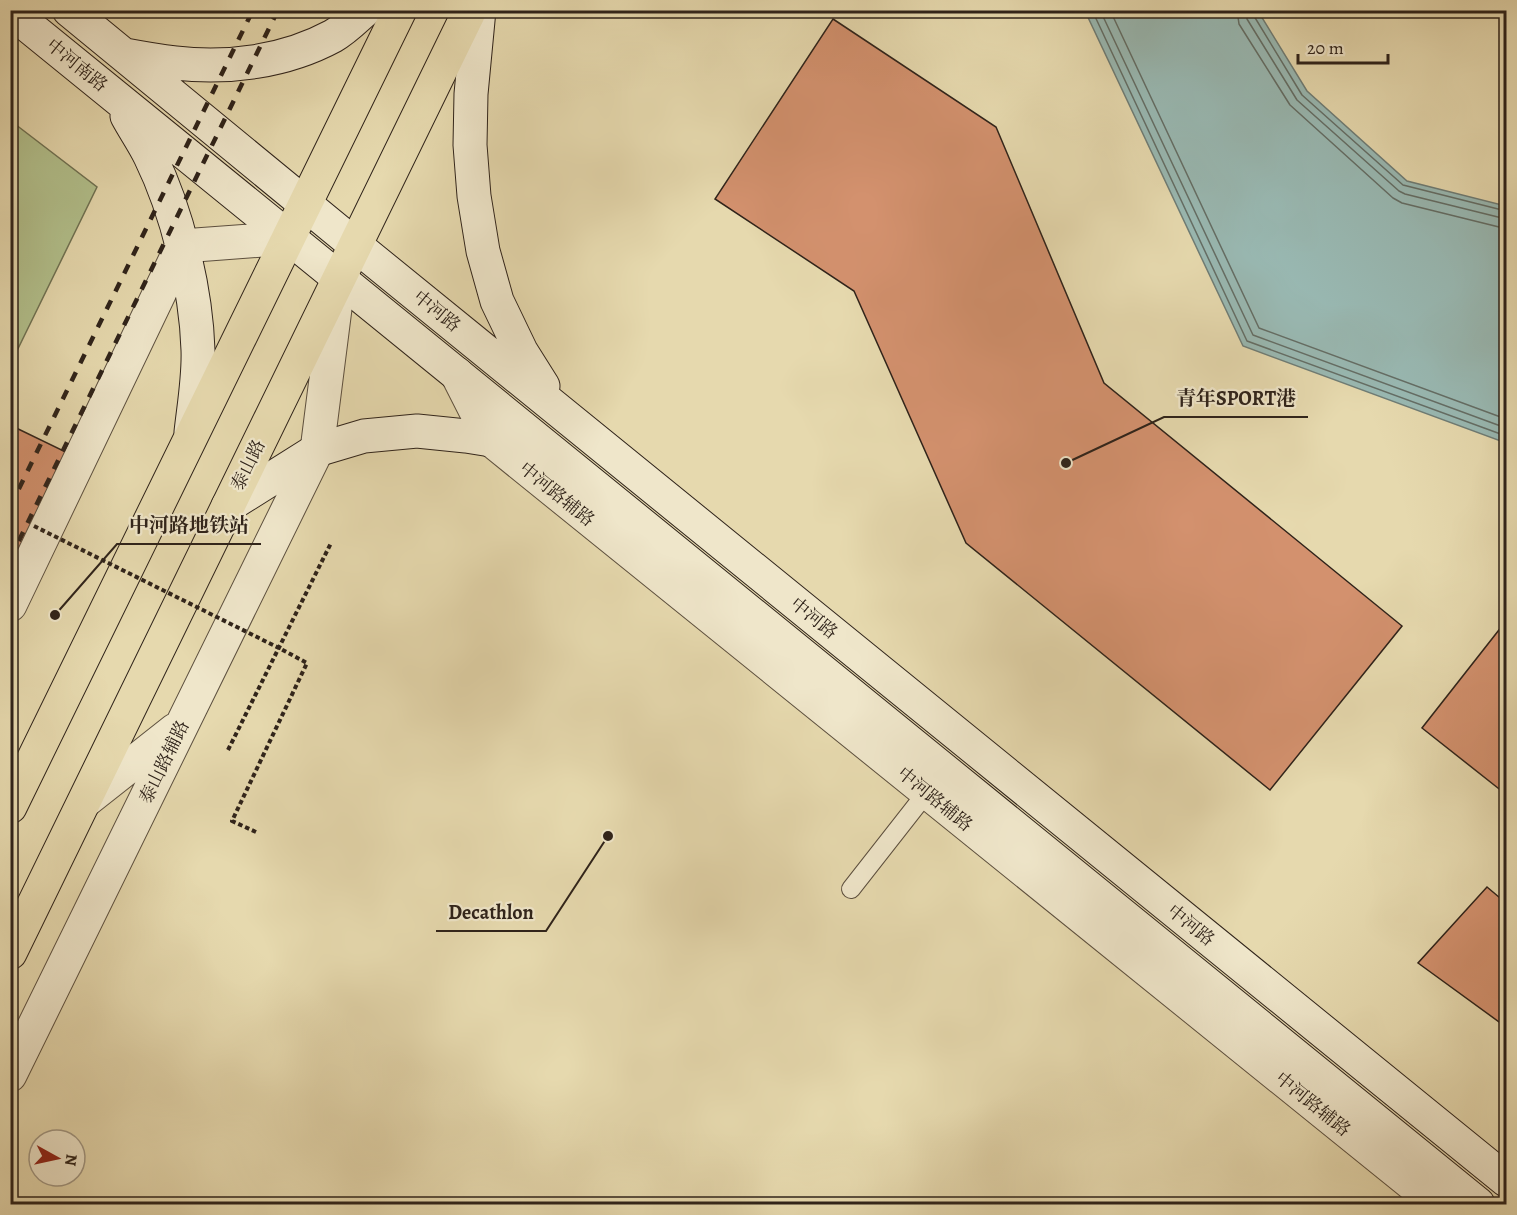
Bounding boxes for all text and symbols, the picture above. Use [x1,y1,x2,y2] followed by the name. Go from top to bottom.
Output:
[1298,27,1388,65] scale bar
[41,33,113,97] street label: 中河南路
[1307,36,1344,60] text: 20 m
[408,285,466,337] street label: 中河路
[1164,379,1308,417] callout: 青年SPORT港
[1176,385,1296,412] text: 青年SPORT港
[225,435,271,495] street label: 泰山路
[514,456,600,532] street label: 中河路辅路
[117,506,261,544] callout: 中河路地铁站
[129,512,249,539] text: 中河路地铁站
[785,592,843,644] street label: 中河路
[133,716,195,808] street label: 泰山路辅路
[892,761,978,837] street label: 中河路辅路
[436,893,546,931] callout: Decathlon
[448,899,534,926] text: Decathlon
[1162,899,1220,951] street label: 中河路
[1270,1066,1356,1142] street label: 中河路辅路
[27,1128,87,1188] north arrow
[59,1153,83,1168] text: N

